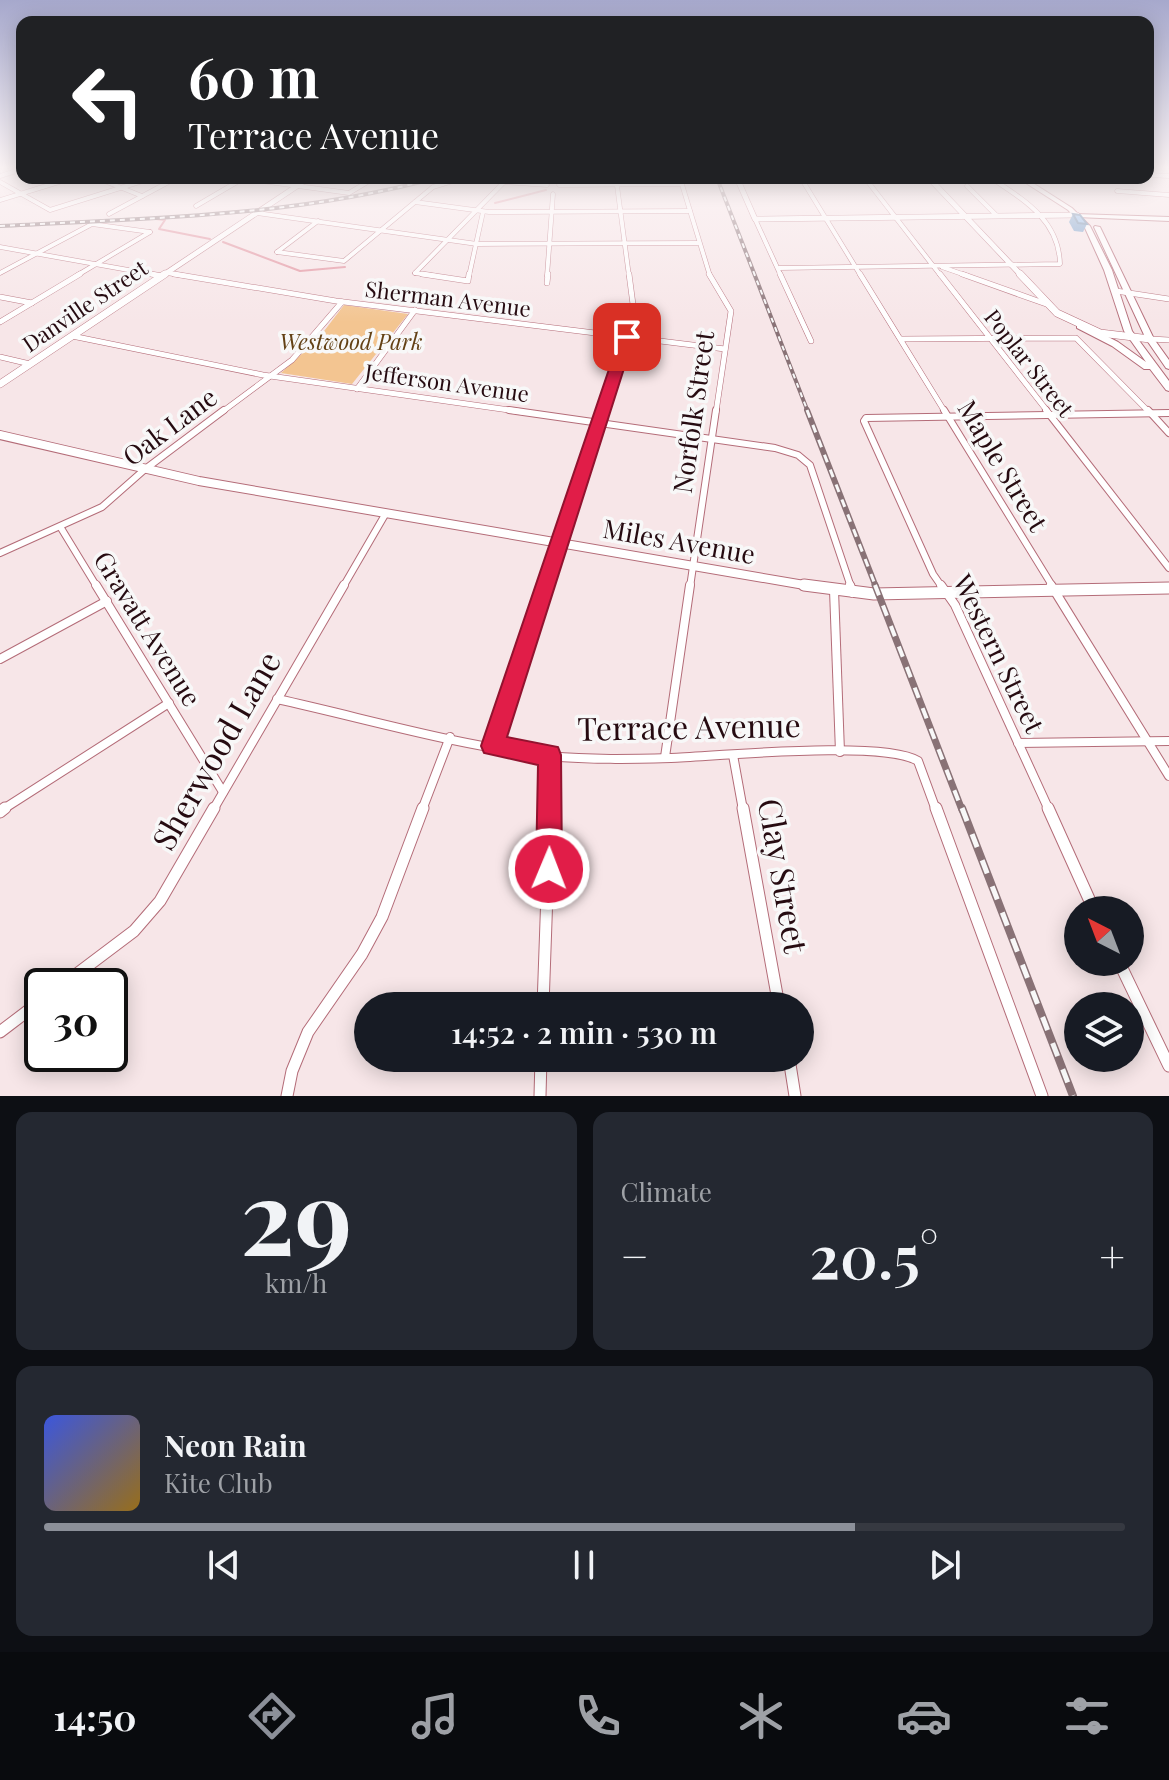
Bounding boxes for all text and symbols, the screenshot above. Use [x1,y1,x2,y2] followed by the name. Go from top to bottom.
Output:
[188,38,319,113] text: 60 m
[56,48,160,152] icon: left
[188,110,439,158] text: Terrace Avenue
[16,252,154,358] street label: Danville Street
[364,273,533,323] street label: Sherman Avenue
[978,302,1082,423] street label: Poplar Street
[593,303,661,371] pin
[605,315,649,359] icon: arrive
[280,326,422,356] park label: Westwood Park
[664,328,721,495] street label: Norfolk Street
[362,356,531,408] street label: Jefferson Avenue
[115,379,223,473] street label: Oak Lane
[950,393,1057,538] street label: Maple Street
[601,510,758,571] street label: Miles Avenue
[87,544,210,712] street label: Gravatt Avenue
[945,567,1053,739] street label: Western Street
[141,643,289,857] street label: Sherwood Lane
[577,702,801,749] street label: Terrace Avenue
[750,795,819,957] street label: Clay Street
[507,827,591,911] position arrow
[1064,896,1144,976] north arrow
[1064,896,1144,1072] map controls
[24,968,128,1072] speed limit sign: 30
[1064,992,1144,1072] button: layers
[451,1012,717,1052] text: 14:52 · 2 min · 530 m
[240,1143,352,1282] text: 29
[621,1174,712,1209] text: Climate
[810,1214,939,1294] text: 20.5°
[621,1225,649,1284] text: −
[1099,1225,1125,1284] text: +
[265,1265,327,1300] text: km/h
[164,1425,307,1465] text: Neon Rain
[164,1465,273,1500] text: Kite Club
[202,1543,246,1587] icon: previous
[562,1543,606,1587] icon: pause
[923,1543,967,1587] icon: next
[244,1688,300,1744] icon: directions
[407,1688,463,1744] icon: music
[570,1688,626,1744] icon: phone
[733,1688,789,1744] icon: climate
[896,1688,952,1744] icon: car
[1059,1688,1115,1744] icon: filters
[54,1692,137,1740] text: 14:50

